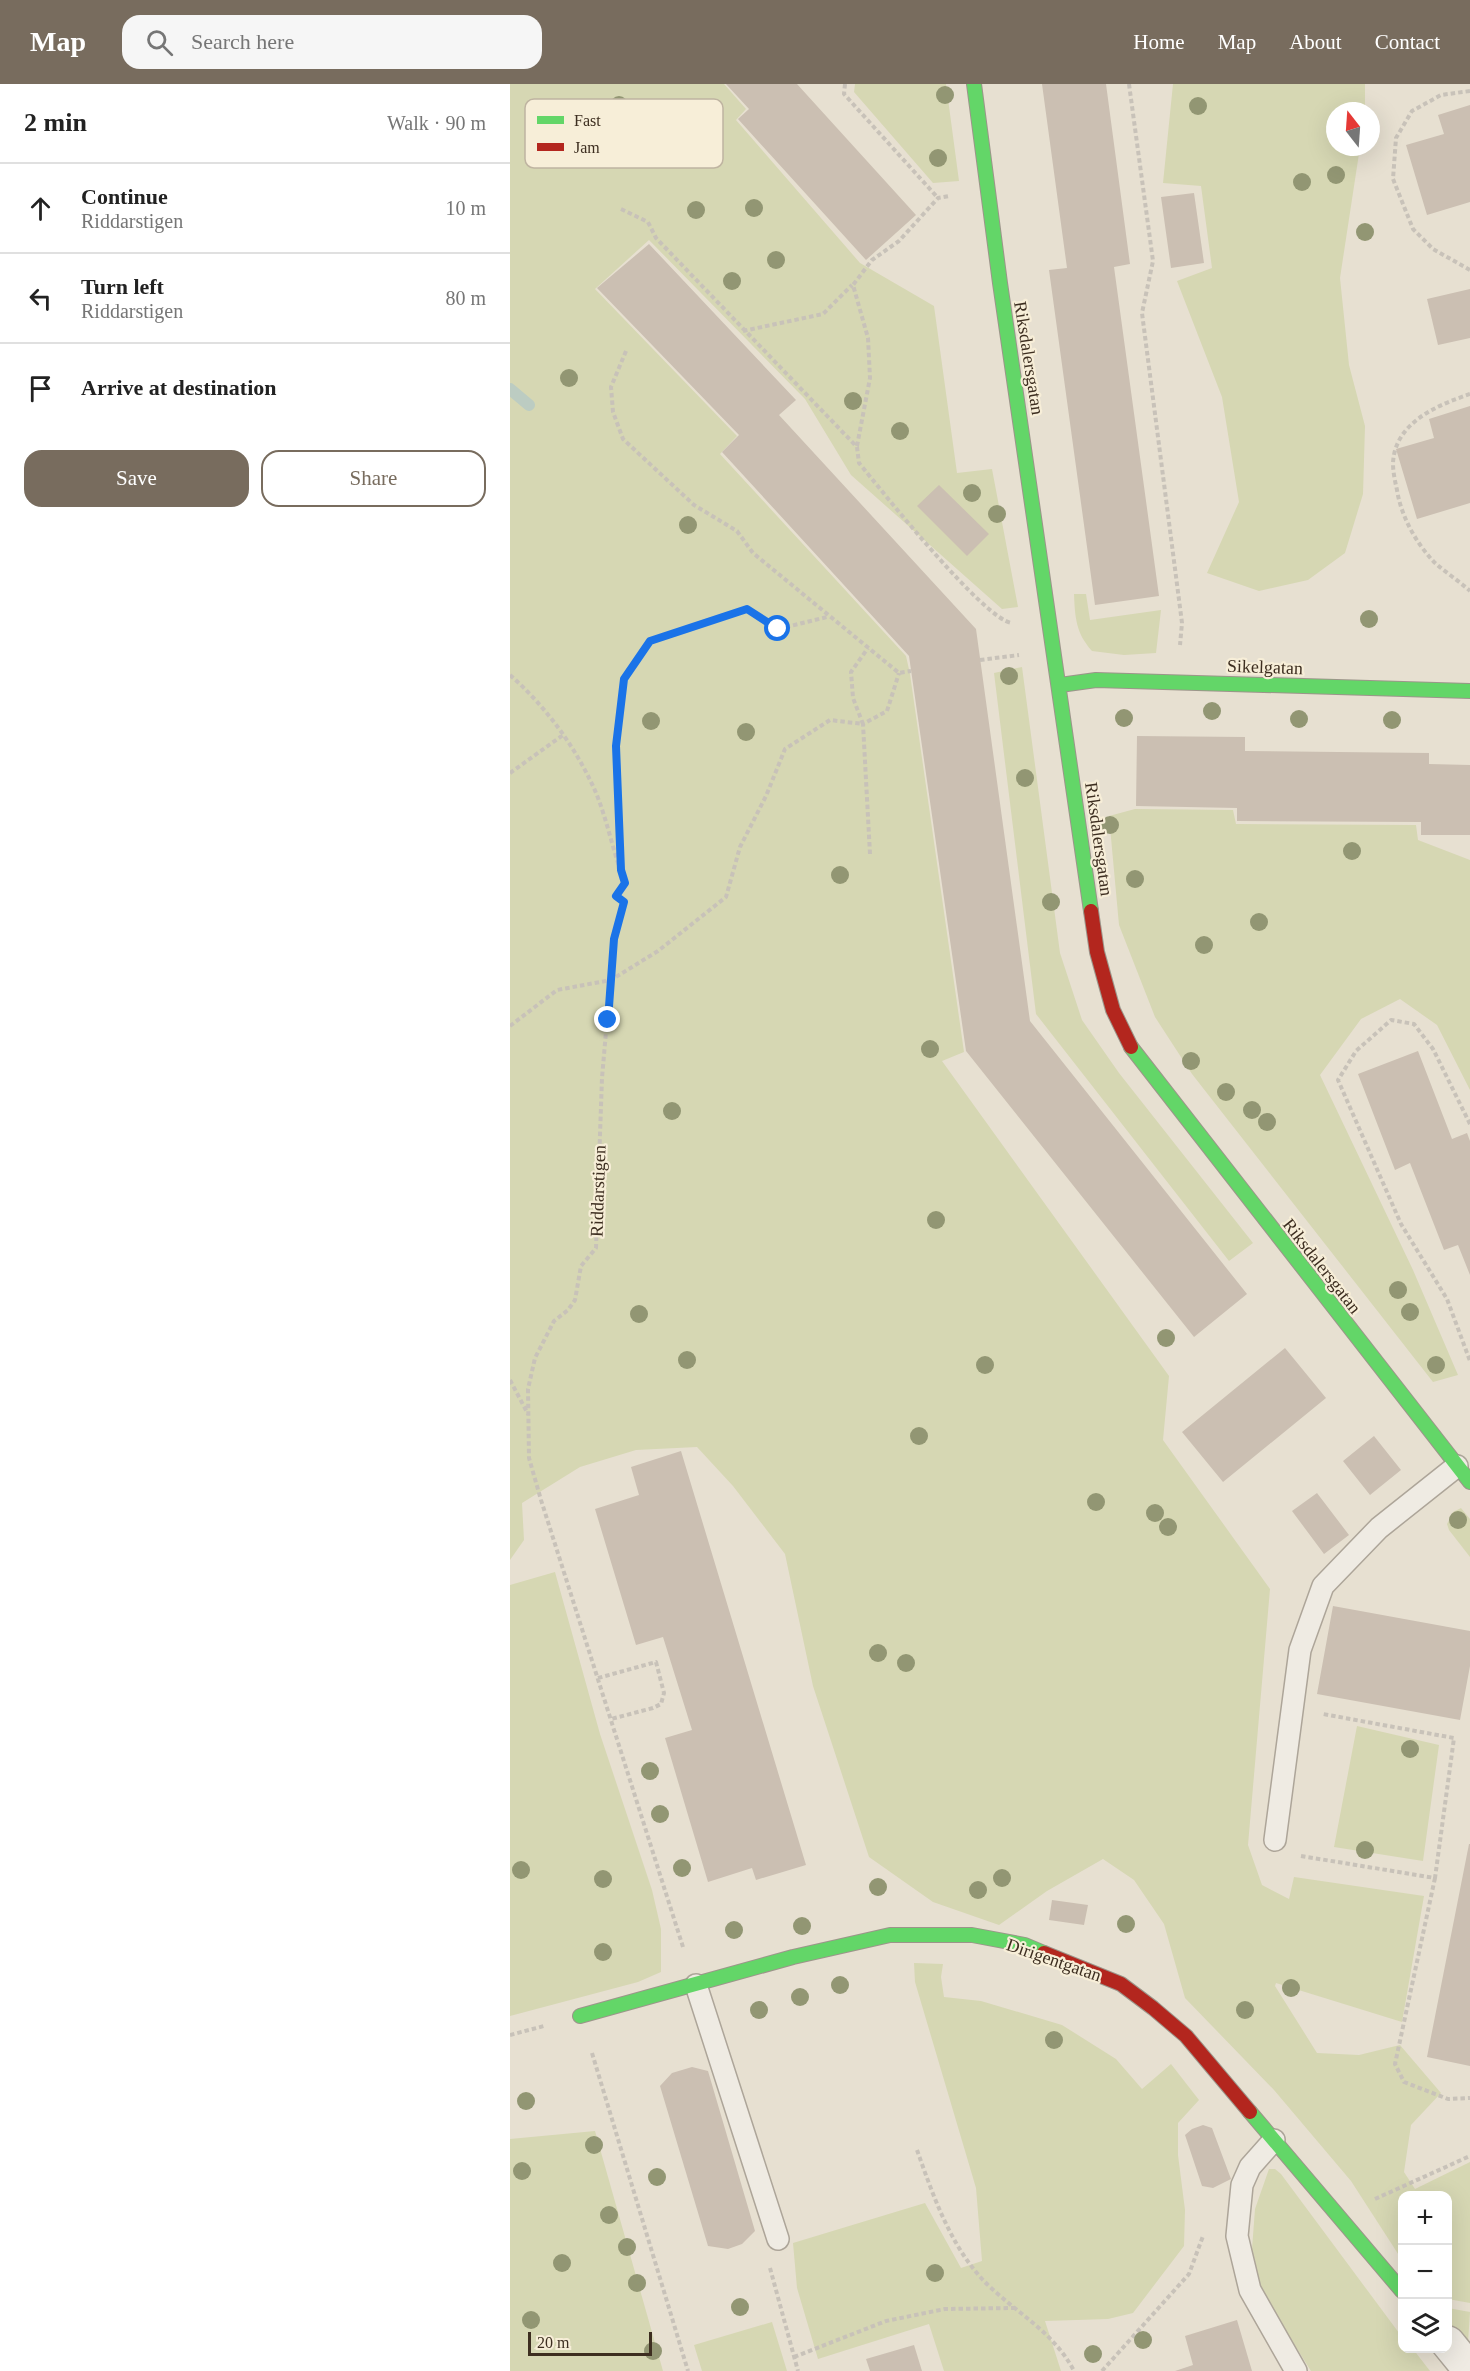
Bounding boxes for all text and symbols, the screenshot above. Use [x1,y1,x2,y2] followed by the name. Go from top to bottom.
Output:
[122,15,542,69] search box
[30,26,86,57] text: Map
[143,26,176,59] icon: search
[191,29,294,54] text: Search here
[1133,30,1185,54] text: Home
[1218,30,1256,54] text: Map
[1289,30,1342,54] text: About
[1375,30,1440,54] text: Contact
[525,99,723,168] legend
[1326,102,1380,156] north arrow
[24,108,87,137] text: 2 min
[387,112,486,134] text: Walk · 90 m
[574,112,601,129] text: Fast
[574,139,600,156] text: Jam
[81,184,168,209] text: Continue
[24,192,57,225] icon: ahead
[445,197,486,219] text: 10 m
[81,210,183,232] text: Riddarstigen
[81,274,164,299] text: Turn left
[24,282,57,315] icon: left
[445,287,486,309] text: 80 m
[81,300,183,322] text: Riddarstigen
[1010,300,1048,416] street label: Riksdalersgatan
[24,372,57,405] icon: arrive
[81,375,277,400] text: Arrive at destination
[24,450,249,507] button: Save
[261,450,486,507] button: Share
[764,615,790,641] route start
[1227,656,1303,678] street label: Sikelgatan
[1081,781,1117,897] street label: Riksdalersgatan
[594,1006,620,1032] route end
[586,1145,610,1237] street label: Riddarstigen
[1279,1215,1365,1317] street label: Riksdalersgatan
[1004,1934,1104,1986] street label: Dirigentgatan
[1398,2191,1452,2353] map controls
[1398,2191,1452,2245] button: +
[1398,2245,1452,2299] button: −
[1398,2299,1452,2353] button: layers
[528,2329,652,2356] scale bar
[537,2334,569,2351] text: 20 m

